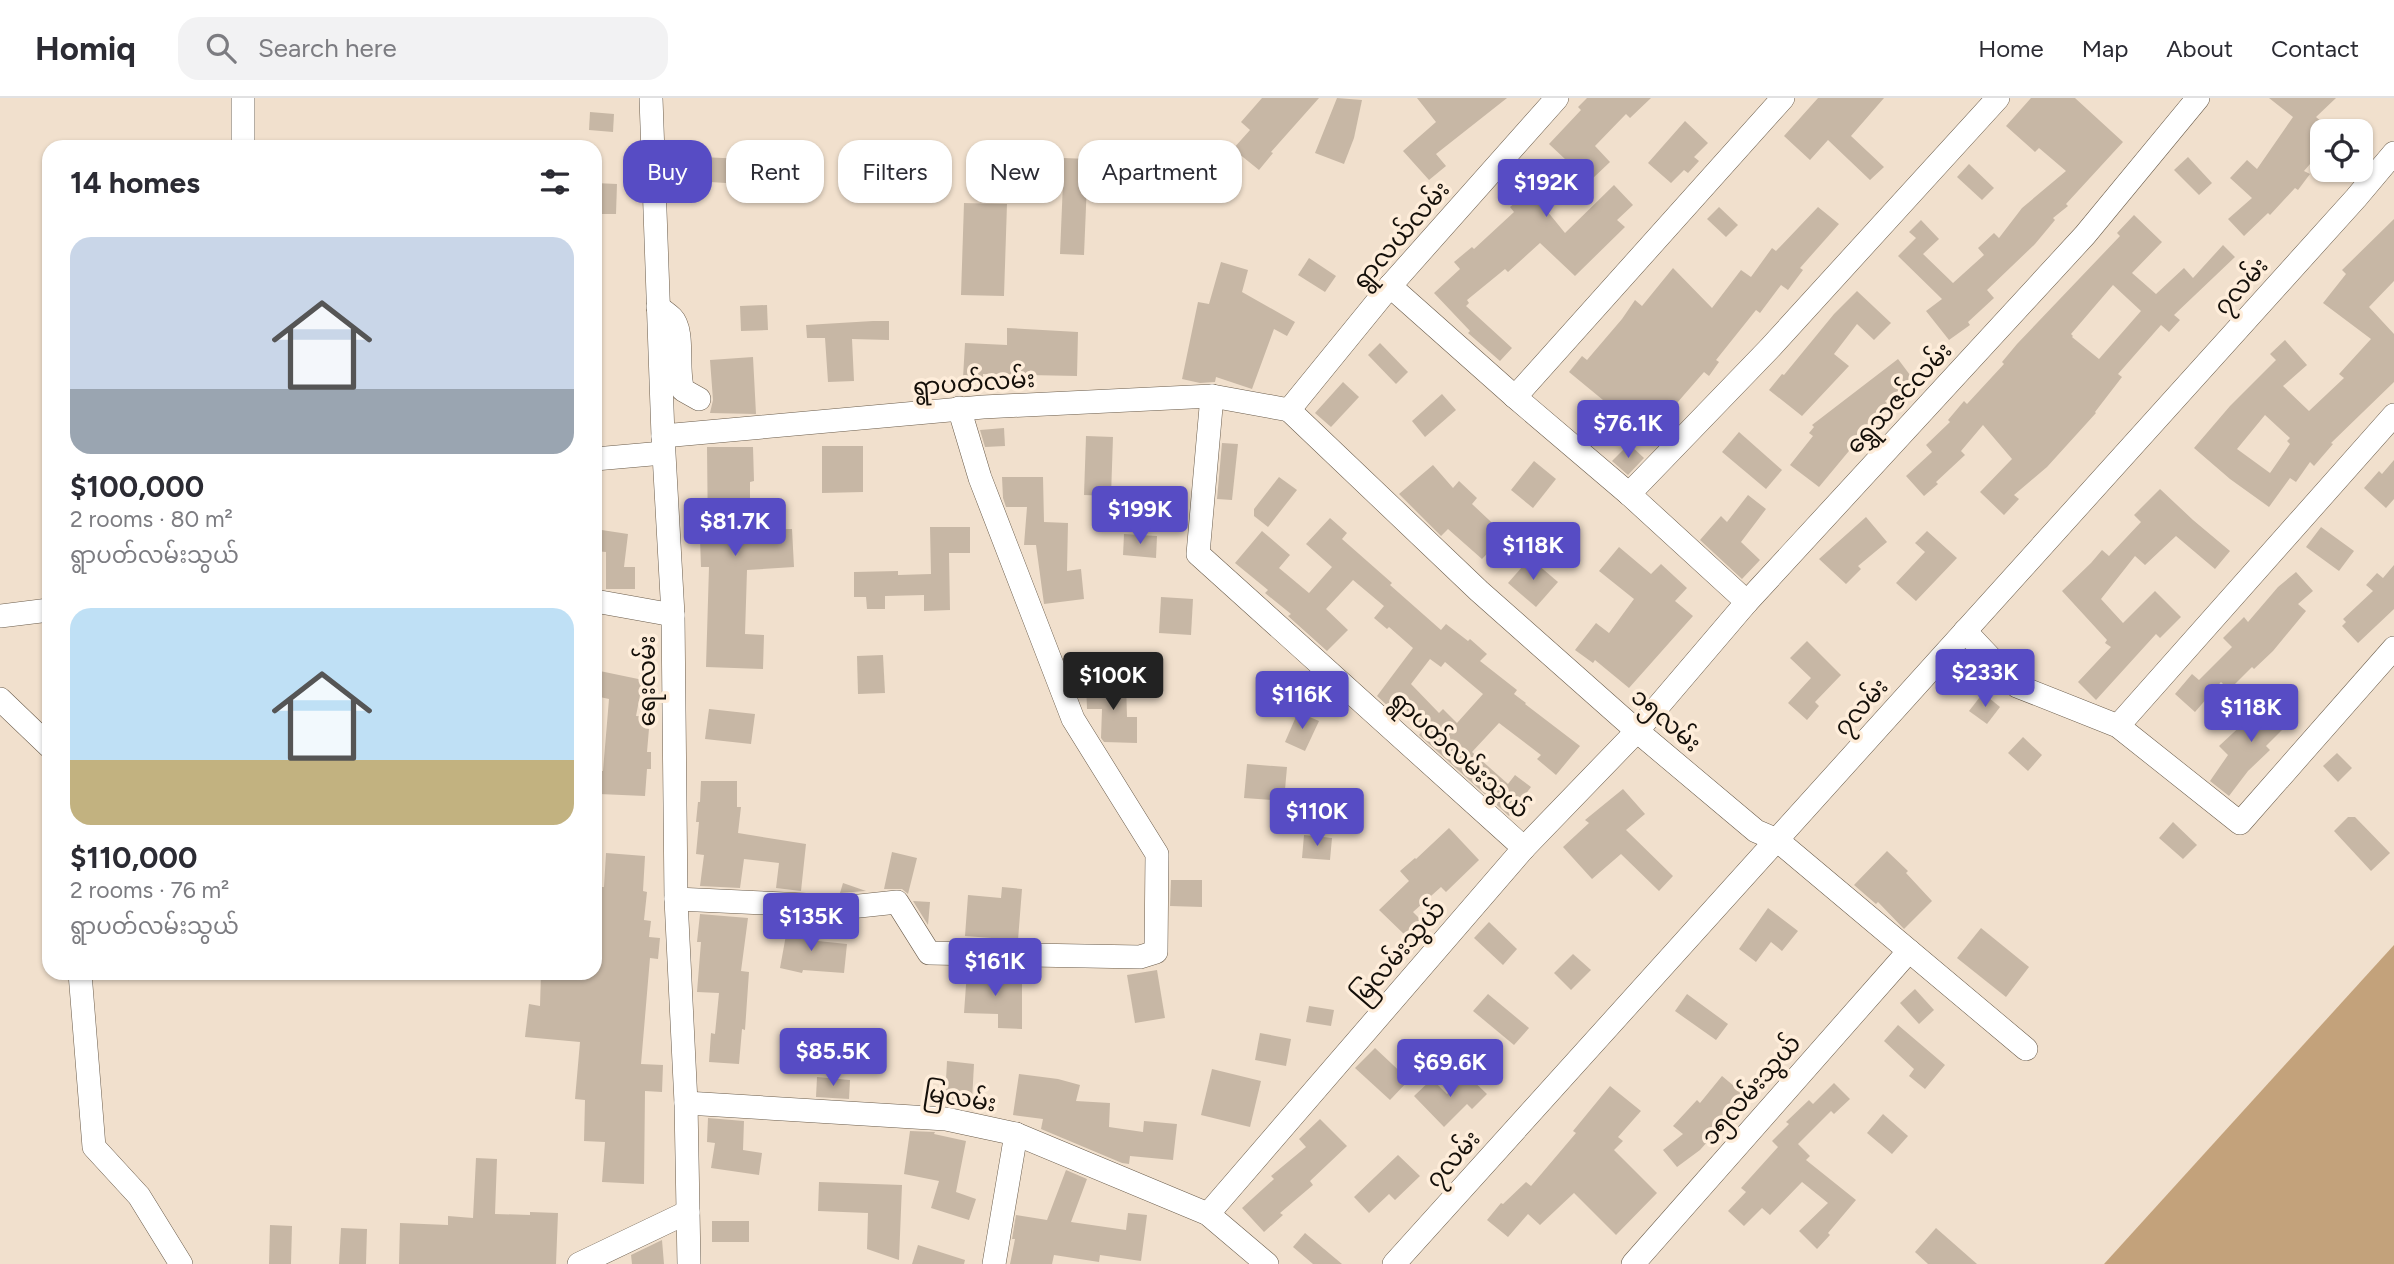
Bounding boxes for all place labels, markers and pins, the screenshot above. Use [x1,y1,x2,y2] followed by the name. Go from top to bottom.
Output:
[1497,159,1595,219] pin: $192K
[1571,400,1685,460] pin: $76.1K
[1091,486,1189,546] pin: $199K
[678,498,792,558] pin: $81.7K
[1484,522,1582,582] pin: $118K
[1936,650,2034,709] pin: $233K
[1064,652,1162,712] pin: $100K
[1253,672,1351,731] pin: $116K
[2202,684,2300,744] pin: $118K
[1268,788,1366,848] pin: $110K
[762,894,860,953] pin: $135K
[946,939,1044,998] pin: $161K
[776,1028,890,1088] pin: $85.5K
[1393,1040,1507,1099] pin: $69.6K

